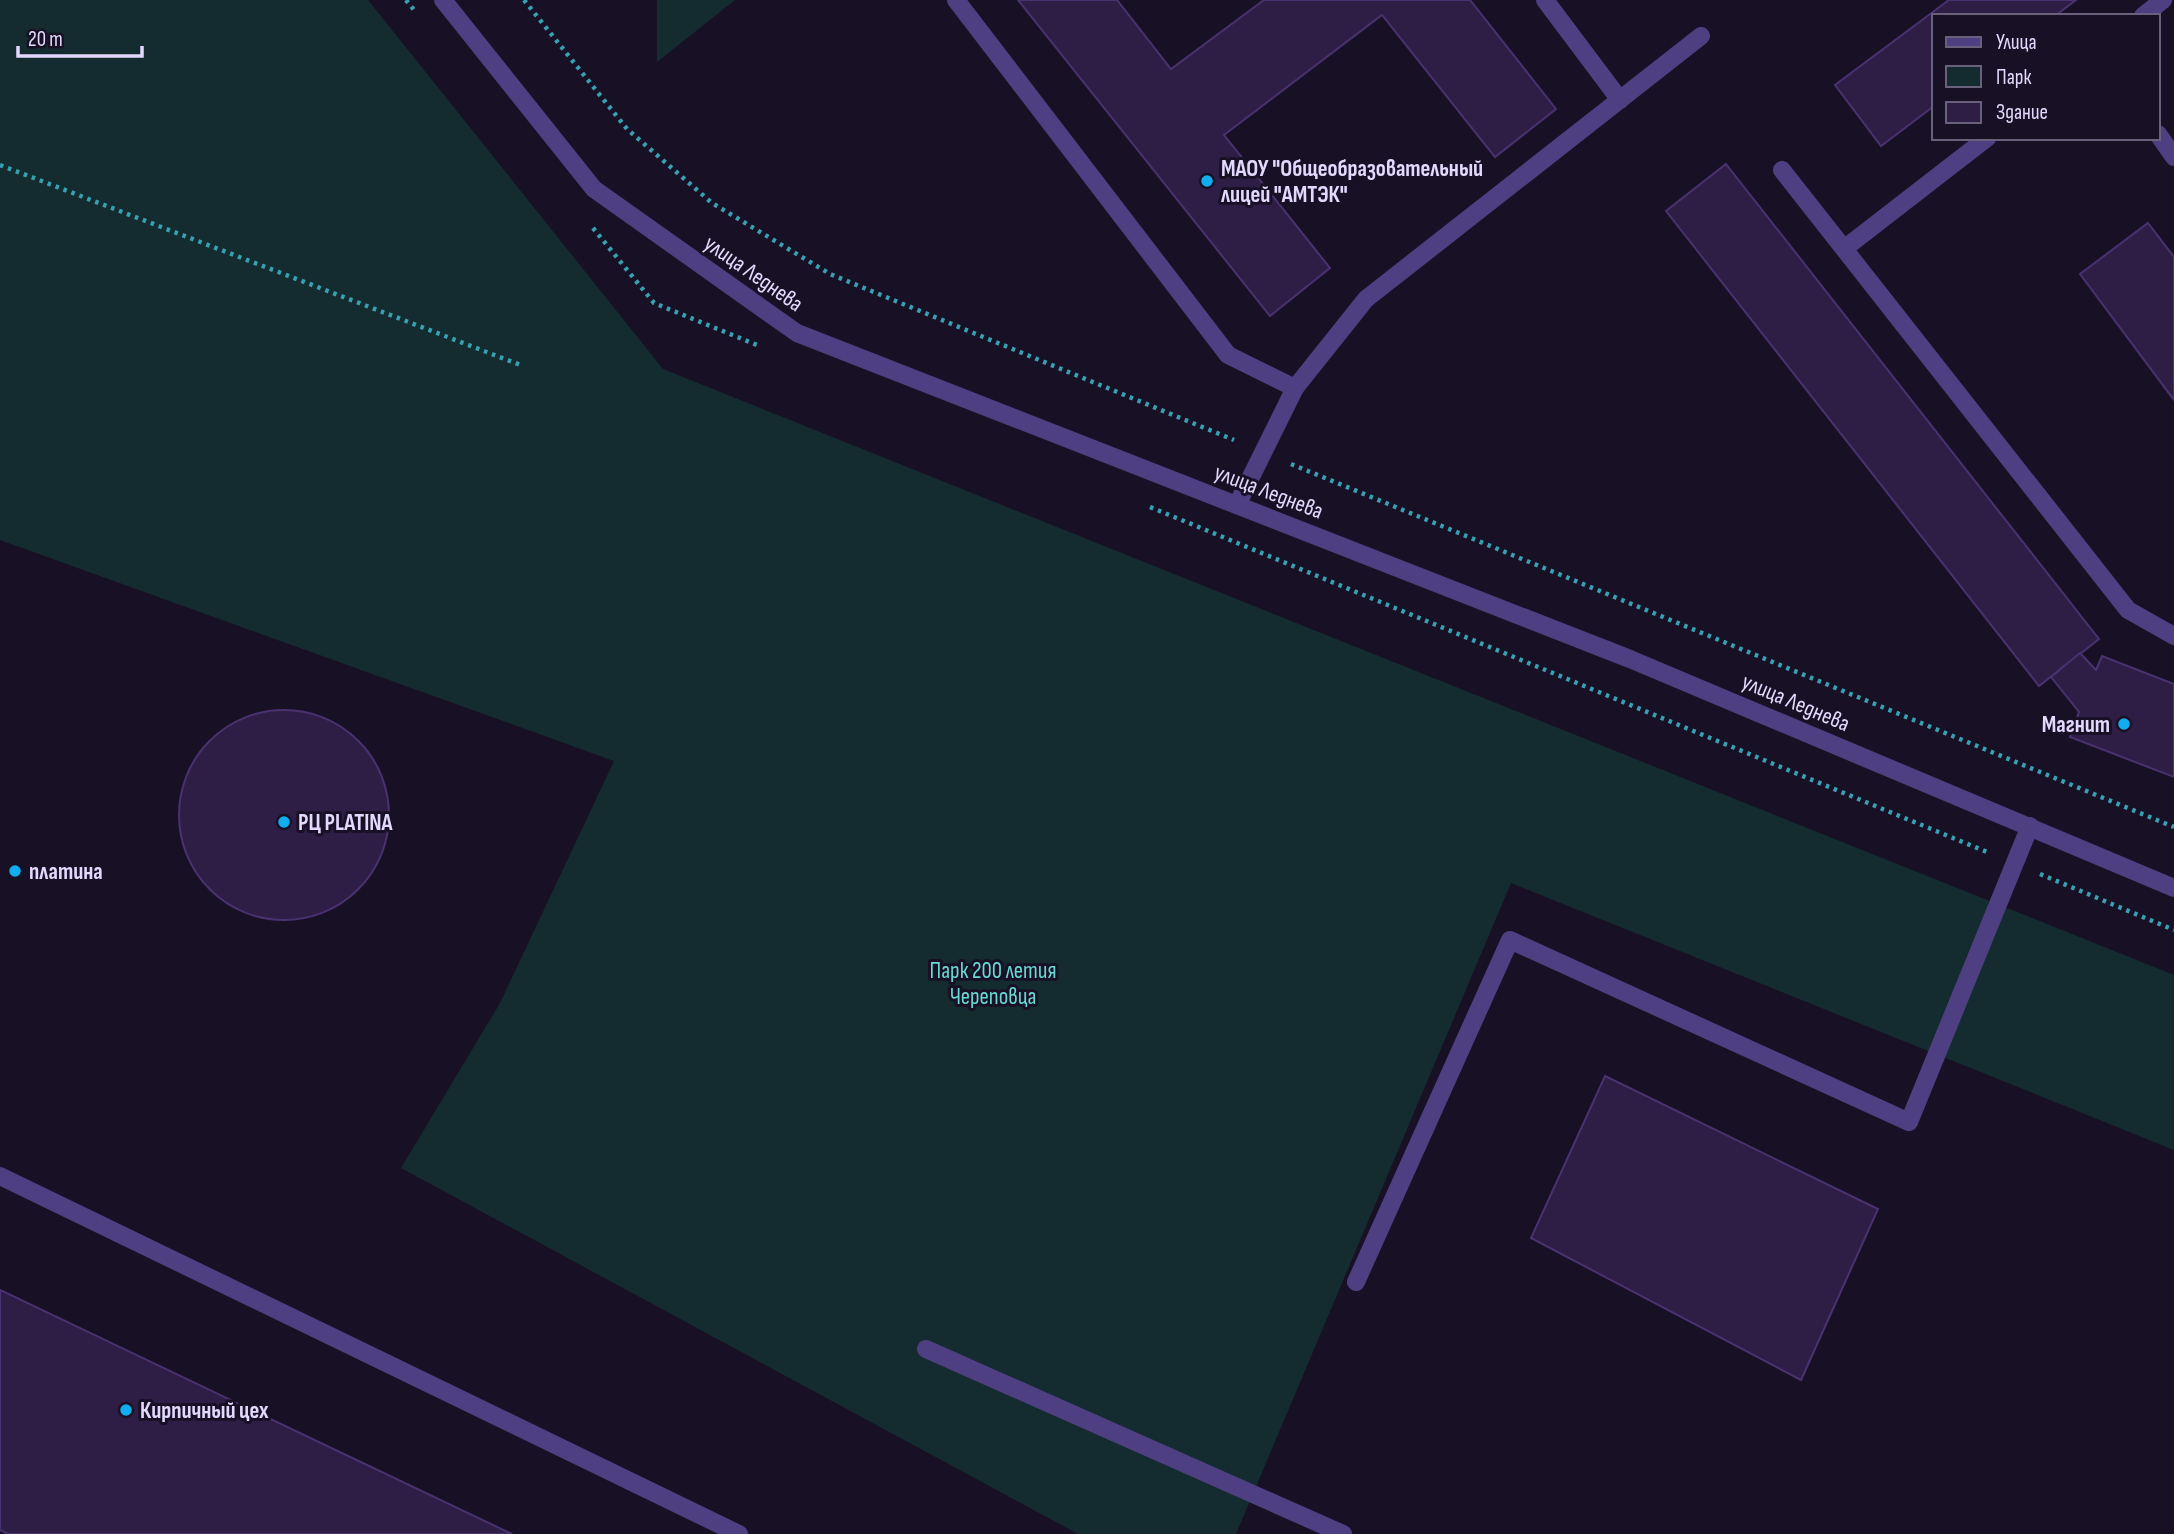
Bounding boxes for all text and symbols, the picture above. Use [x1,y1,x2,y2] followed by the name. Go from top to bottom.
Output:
[18,14,142,58] scale bar
[1932,14,2160,140] legend
[28,27,63,52] text: 20 m
[1996,30,2037,55] text: Улица
[1996,65,2031,90] text: Парк
[1996,100,2048,125] text: Здание
[1221,155,1483,209] place label: МАОУ "Общеобразовательный лицей "АМТЭК"
[1199,173,1215,189] marker: МАОУ "Общеобразовательный лицей "АМТЭК"
[698,229,808,318] street label: улица Леднева
[1210,458,1327,526] street label: улица Леднева
[1737,668,1854,738] street label: улица Леднева
[2042,711,2110,739] place label: Магнит
[2116,716,2132,732] marker: Магнит
[298,809,394,837] place label: РЦ PLATINA
[276,814,292,830] marker: РЦ PLATINA
[29,858,103,886] place label: платина
[7,863,23,879] marker: платина
[930,957,1056,1011] park label: Парк 200 летия Череповца
[140,1397,269,1425] place label: Кирпичный цех
[118,1402,134,1418] marker: Кирпичный цех

